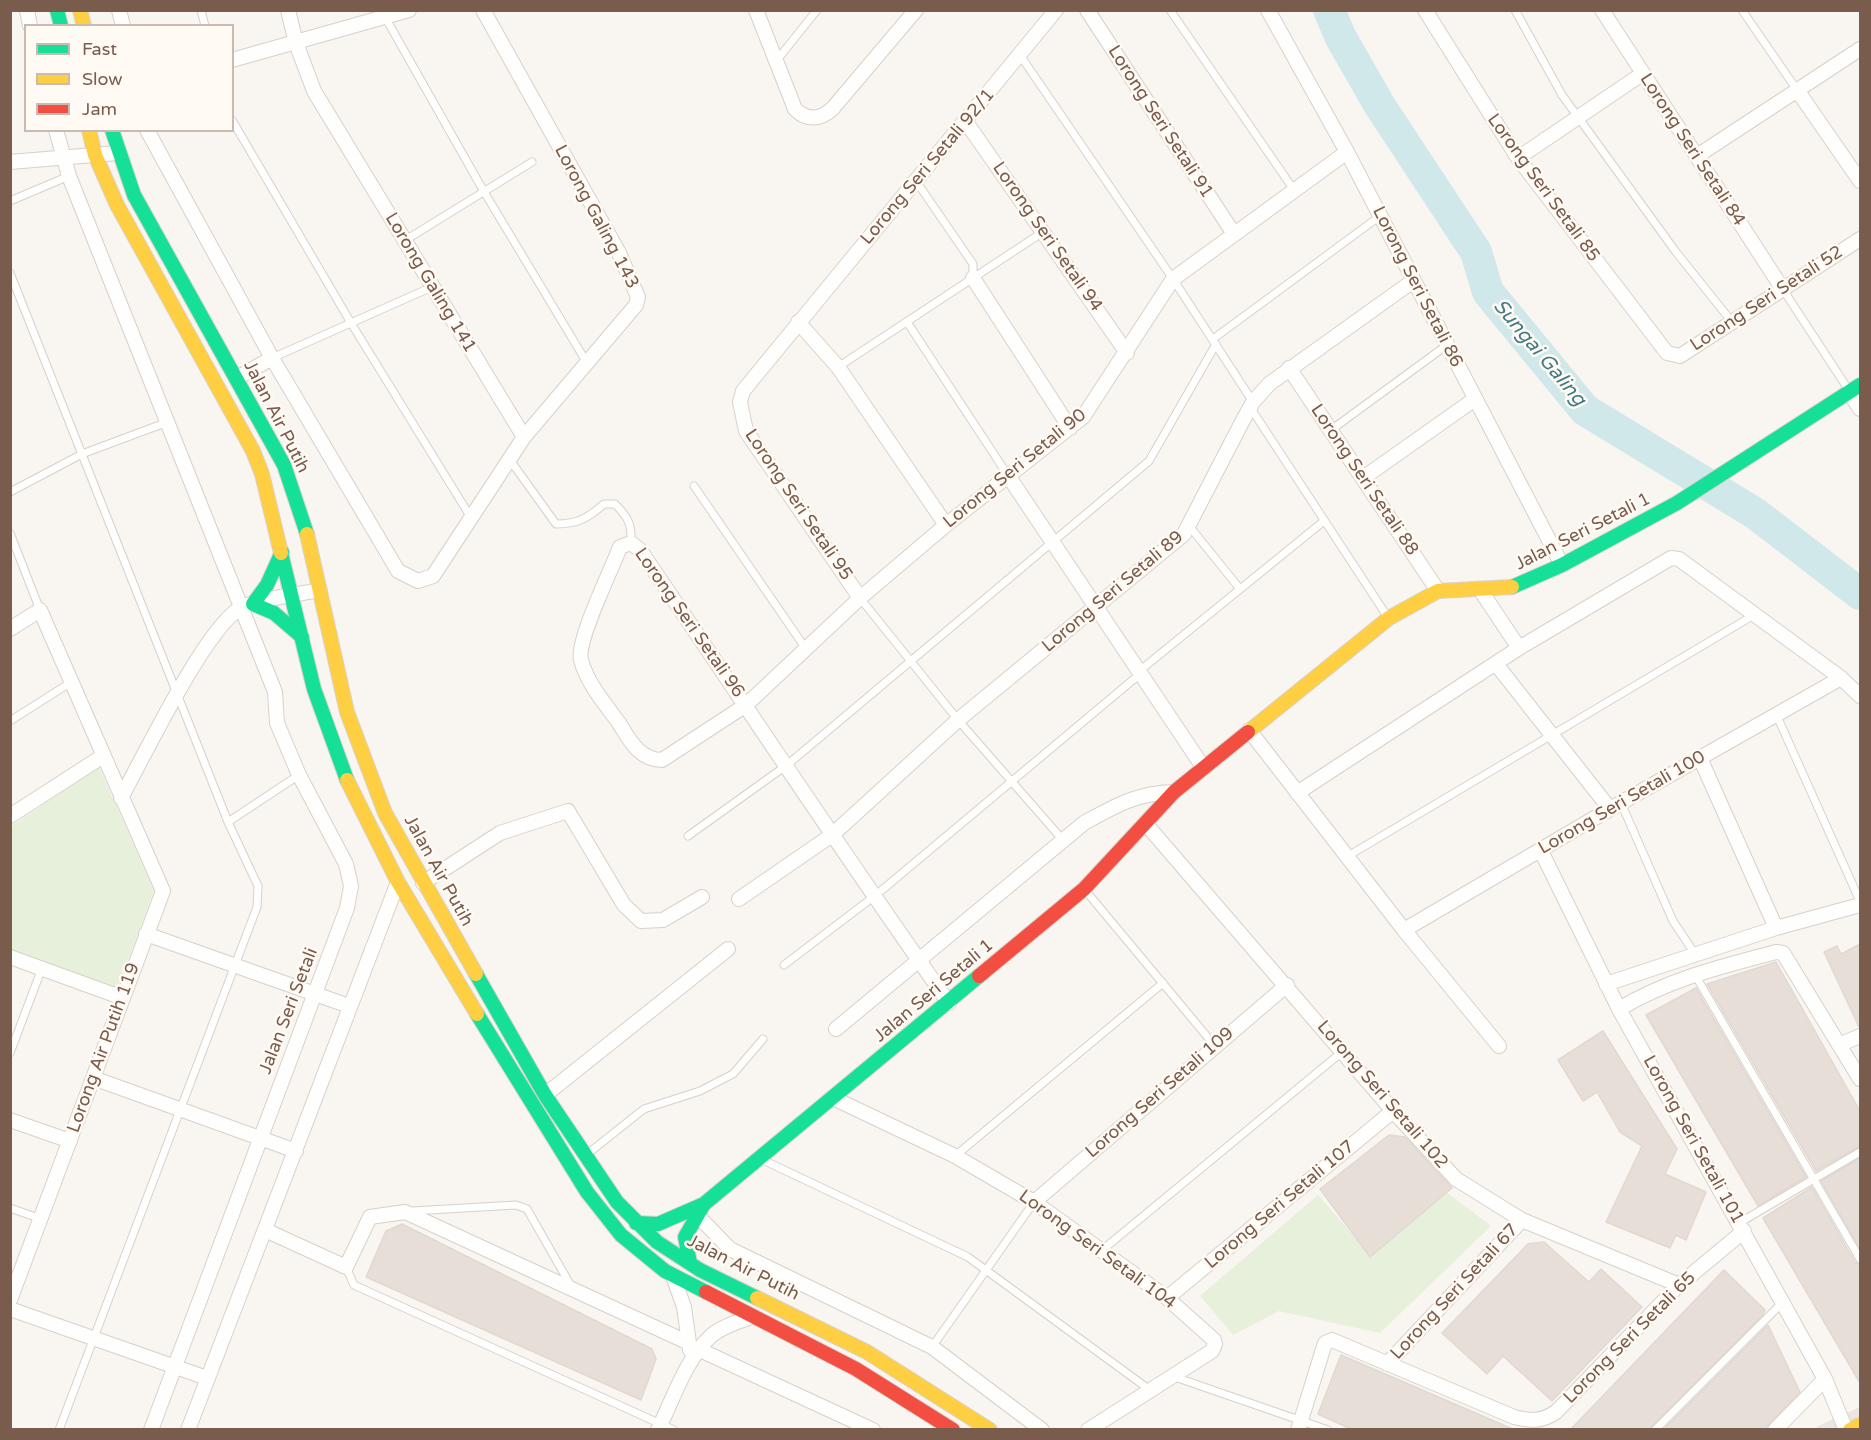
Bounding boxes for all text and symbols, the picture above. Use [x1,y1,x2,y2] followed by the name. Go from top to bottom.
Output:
[24,24,234,132] legend
[82,38,117,60] text: Fast
[1103,42,1217,202] street label: Lorong Seri Setali 91
[82,68,123,90] text: Slow
[1635,70,1749,230] street label: Lorong Seri Setali 84
[856,85,1000,249] street label: Lorong Seri Setali 92/1
[82,98,117,120] text: Jam
[1482,110,1604,266] street label: Lorong Seri Setali 85
[549,142,643,292] street label: Lorong Galing 143
[987,158,1107,316] street label: Lorong Seri Setali 94
[1367,203,1467,371] street label: Lorong Seri Setali 86
[380,209,480,357] street label: Lorong Galing 141
[1687,242,1847,356] street label: Lorong Seri Setali 52
[1487,295,1591,411] water label: Sungai Galing
[238,357,314,477] street label: Jalan Air Putih
[1305,400,1423,560] street label: Lorong Seri Setali 88
[939,405,1091,533] street label: Lorong Seri Setali 90
[739,425,857,585] street label: Lorong Seri Setali 95
[1512,488,1654,576] street label: Jalan Seri Setali 1
[1038,527,1188,657] street label: Lorong Seri Setali 89
[629,544,749,702] street label: Lorong Seri Setali 96
[1535,746,1709,860] street label: Lorong Seri Setali 100
[399,812,477,930] street label: Jalan Air Putih
[870,935,998,1047] street label: Jalan Seri Setali 1
[255,945,323,1077] street label: Jalan Seri Setali
[63,960,145,1136] street label: Lorong Air Putih 119
[1312,1017,1452,1173] street label: Lorong Seri Setali 102
[1082,1023,1238,1163] street label: Lorong Seri Setali 109
[1638,1052,1748,1228] street label: Lorong Seri Setali 101
[1201,1136,1359,1274] street label: Lorong Seri Setali 107
[1014,1186,1180,1314] street label: Lorong Seri Setali 104
[1386,1220,1524,1364] street label: Lorong Seri Setali 67
[683,1230,803,1306] street label: Jalan Air Putih
[1560,1268,1700,1408] street label: Lorong Seri Setali 65

